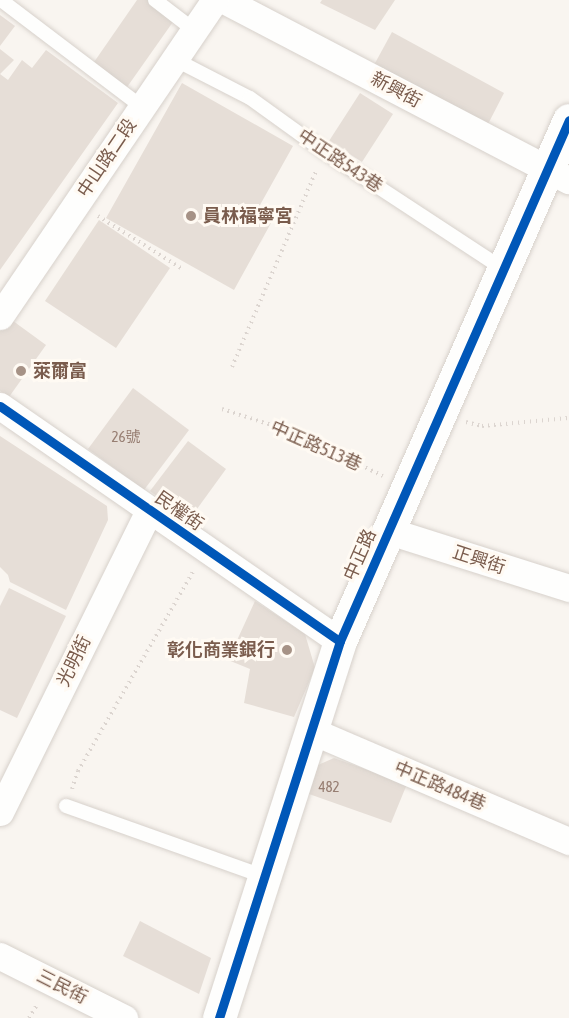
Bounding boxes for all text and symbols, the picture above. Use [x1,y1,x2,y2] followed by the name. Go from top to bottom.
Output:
[367,68,425,112] street label: 新興街
[73,115,141,201] street label: 中山路二段
[294,125,386,197] street label: 中正路543巷
[203,205,293,227] place label: 員林福寧宮
[184,209,198,223] marker: 員林福寧宮
[33,360,87,382] place label: 萊爾富
[14,364,28,378] marker: 萊爾富
[267,416,365,476] street label: 中正路513巷
[111,428,141,446] house number: 26號
[151,487,207,535] street label: 民權街
[339,526,381,584] street label: 中正路
[450,541,508,579] street label: 正興街
[52,632,96,690] street label: 光明街
[167,639,275,661] place label: 彰化商業銀行
[280,643,294,657] marker: 彰化商業銀行
[391,757,489,815] street label: 中正路484巷
[318,778,340,796] house number: 482
[33,965,91,1009] street label: 三民街

